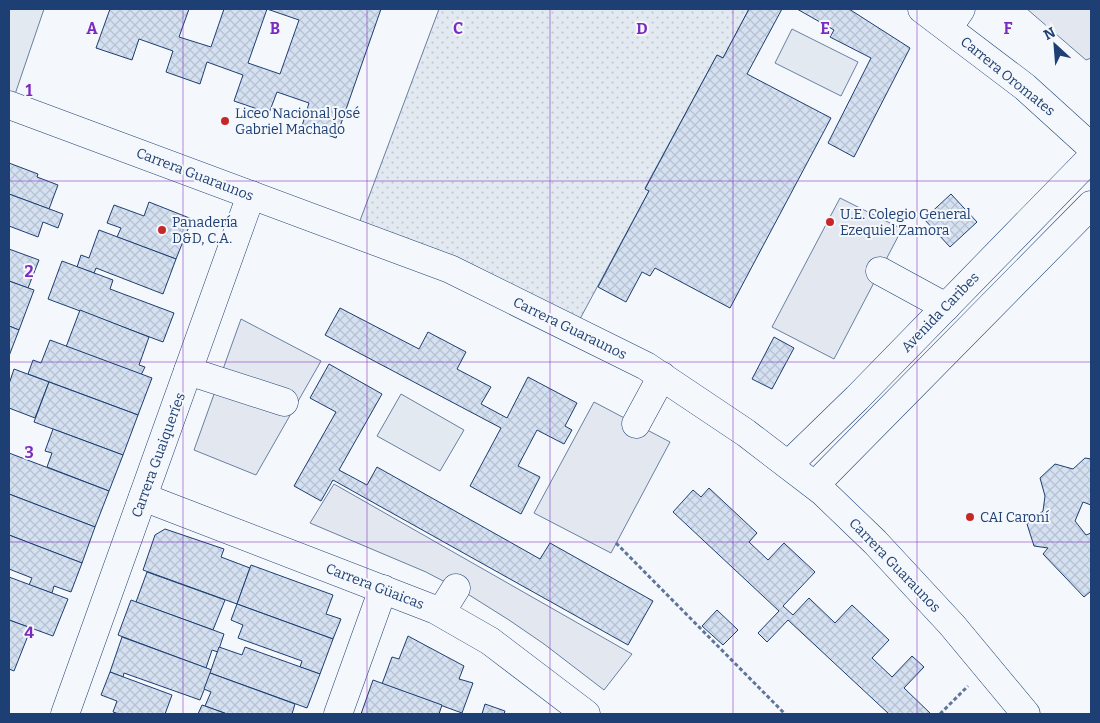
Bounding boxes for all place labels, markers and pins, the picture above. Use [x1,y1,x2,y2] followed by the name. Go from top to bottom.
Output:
[235,105,360,138] place label: Liceo Nacional José Gabriel Machado
[219,115,231,127] marker: Liceo Nacional José Gabriel Machado
[840,206,971,239] place label: U.E. Colegio General Ezequiel Zamora
[172,214,238,247] place label: Panadería D&D, C.A.
[824,216,836,228] marker: U.E. Colegio General Ezequiel Zamora
[156,224,168,236] marker: Panadería D&D, C.A.
[980,509,1050,526] place label: CAI Caroní
[964,511,976,523] marker: CAI Caroní

